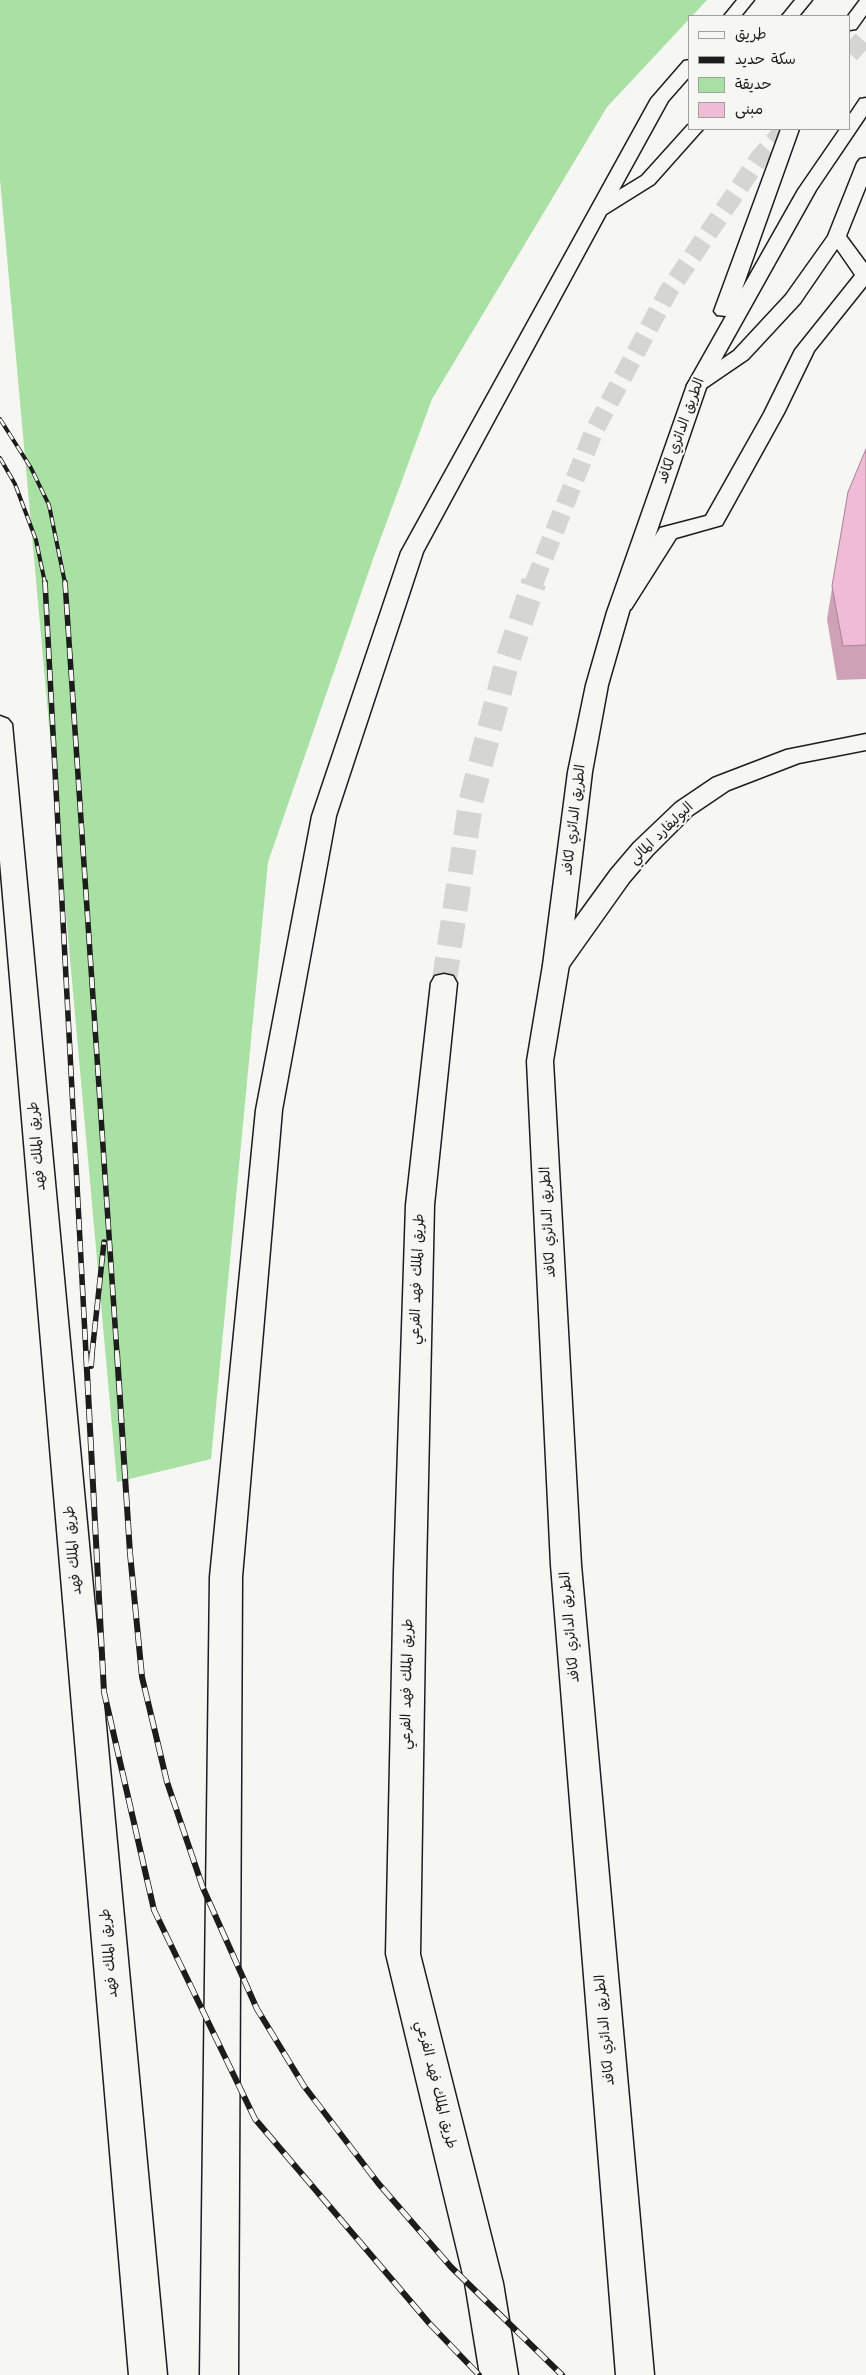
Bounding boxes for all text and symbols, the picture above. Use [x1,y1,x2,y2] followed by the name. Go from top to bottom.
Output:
[688,15,851,130] legend
[735,24,767,45] text: طريق
[735,49,796,70] text: سكة حديد
[735,74,772,95] text: حديقة
[735,99,763,120] text: مبنى
[655,376,709,486] street label: الطريق الدائري لكافد
[560,764,590,876] street label: الطريق الدائري لكافد
[627,799,697,869] street label: البوليفارد المالي
[26,1101,50,1191] street label: طريق الملك فهد
[538,1166,560,1278] street label: الطريق الدائري لكافد
[407,1213,429,1345] street label: طريق الملك فهد الفرعي
[62,1505,86,1595] street label: طريق الملك فهد
[558,1571,584,1683] street label: الطريق الدائري لكافد
[398,1618,418,1750] street label: طريق الملك فهد الفرعي
[98,1908,122,1998] street label: طريق الملك فهد
[593,1974,619,2086] street label: الطريق الدائري لكافد
[411,2019,459,2151] street label: طريق الملك فهد الفرعي

